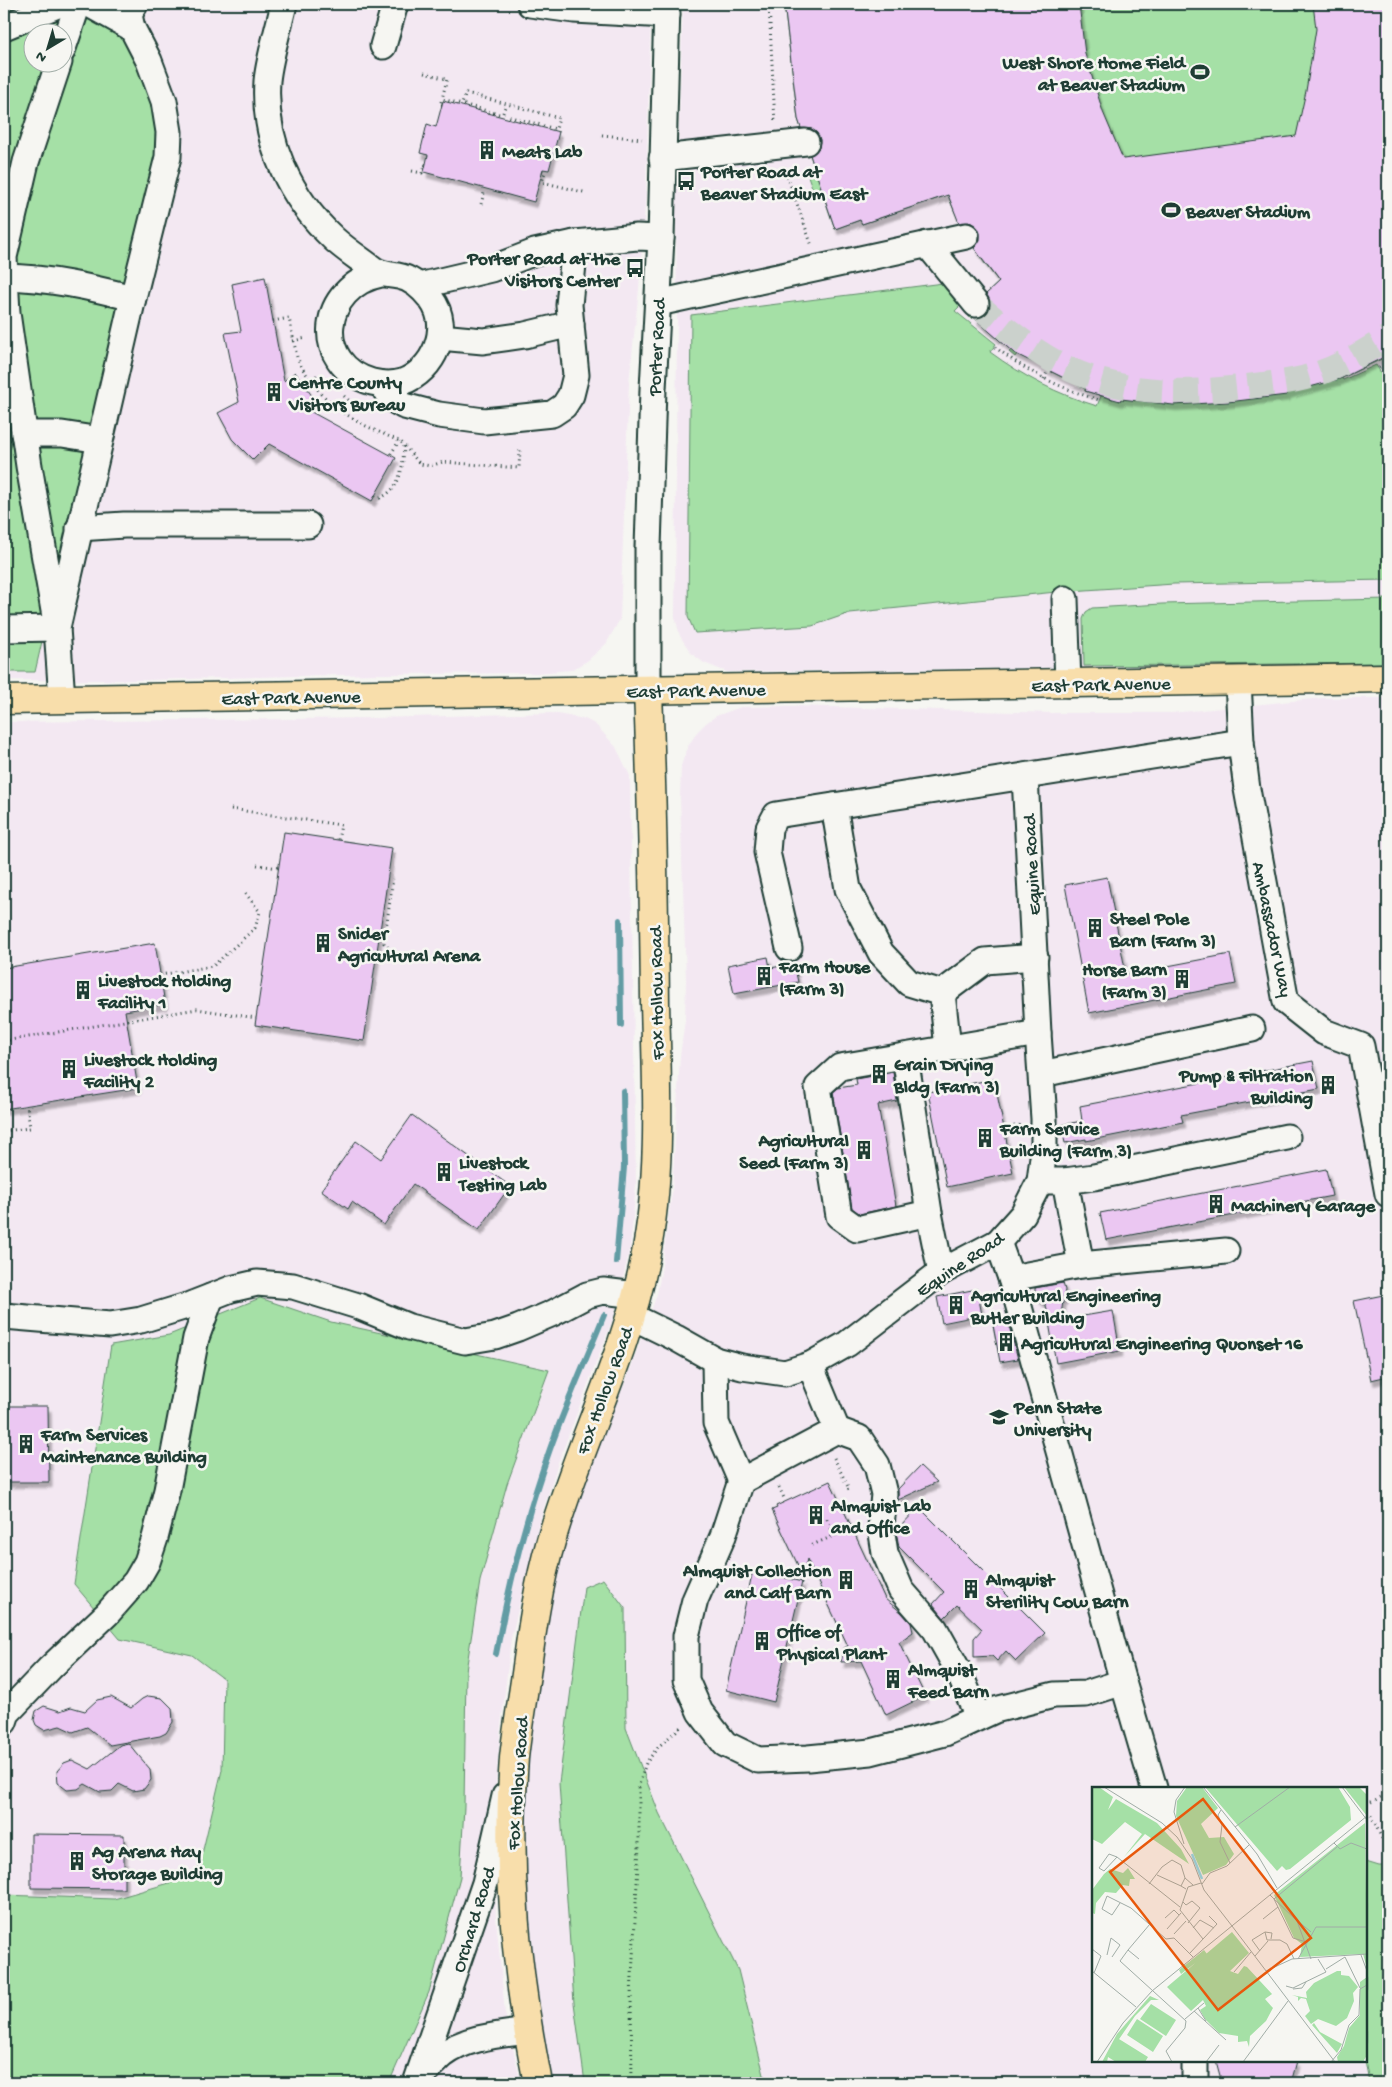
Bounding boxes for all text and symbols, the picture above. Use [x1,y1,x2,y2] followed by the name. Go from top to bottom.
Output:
[22,22,72,72] north arrow
[33,47,50,66] text: N
[1001,53,1187,98] place label: West Shore Home Field at Beaver Stadium
[1189,61,1211,83] sports icon: West Shore Home Field at Beaver Stadium
[476,139,498,161] building icon: Meats Lab
[502,142,582,165] place label: Meats Lab
[700,162,869,207] place label: Porter Road at Beaver Stadium East
[675,170,697,192] bus stop icon: Porter Road at Beaver Stadium East
[1160,199,1182,221] sports icon: Beaver Stadium
[1185,202,1311,225] place label: Beaver Stadium
[467,249,622,294] place label: Porter Road at the Visitors Center
[624,257,646,279] bus stop icon: Porter Road at the Visitors Center
[644,296,673,397] street label: Porter Road
[288,373,405,418] place label: Centre County Visitors Bureau
[263,381,285,403] building icon: Centre County Visitors Bureau
[1031,674,1171,699] street label: East Park Avenue
[626,680,766,705] street label: East Park Avenue
[221,687,361,712] street label: East Park Avenue
[1019,812,1048,916] street label: Equine Road
[1245,860,1296,1000] street label: Ambassador Way
[1109,909,1216,954] place label: Steel Pole Barn (Farm 3)
[1084,917,1106,939] building icon: Steel Pole Barn (Farm 3)
[337,924,482,969] place label: Snider Agricultural Arena
[646,924,671,1061] street label: Fox Hollow Road
[312,932,334,954] building icon: Snider Agricultural Arena
[778,957,872,1002] place label: Farm House (Farm 3)
[1082,960,1168,1005] place label: Horse Barn (Farm 3)
[753,965,775,987] building icon: Farm House (Farm 3)
[1171,968,1193,990] building icon: Horse Barn (Farm 3)
[97,971,231,1016] place label: Livestock Holding Facility 1
[72,979,94,1001] building icon: Livestock Holding Facility 1
[83,1050,217,1095] place label: Livestock Holding Facility 2
[893,1055,1000,1100] place label: Grain Drying Bldg (Farm 3)
[58,1058,80,1080] building icon: Livestock Holding Facility 2
[868,1063,890,1085] building icon: Grain Drying Bldg (Farm 3)
[1178,1066,1314,1111] place label: Pump & Filtration Building
[1317,1074,1339,1096] building icon: Pump & Filtration Building
[999,1119,1132,1164] place label: Farm Service Building (Farm 3)
[974,1127,996,1149] building icon: Farm Service Building (Farm 3)
[739,1131,849,1176] place label: Agricultural Seed (Farm 3)
[853,1139,875,1161] building icon: Agricultural Seed (Farm 3)
[457,1153,547,1198] place label: Livestock Testing Lab
[433,1161,455,1183] building icon: Livestock Testing Lab
[1205,1193,1227,1215] building icon: Machinery Garage
[1231,1196,1377,1219] place label: Machinery Garage
[913,1227,1011,1304] street label: Equine Road
[970,1286,1161,1331] place label: Agricultural Engineering Butler Building
[945,1294,967,1316] building icon: Agricultural Engineering Butler Building
[572,1323,641,1459] street label: Fox Hollow Road
[995,1331,1017,1353] building icon: Agricultural Engineering Quonset 16
[1020,1334,1303,1357] place label: Agricultural Engineering Quonset 16
[1013,1398,1103,1443] place label: Penn State University
[988,1406,1010,1428] school or university icon: Penn State University
[40,1425,207,1470] place label: Farm Services Maintenance Building
[15,1433,37,1455] building icon: Farm Services Maintenance Building
[830,1496,931,1541] place label: Almquist Lab and Office
[805,1504,827,1526] building icon: Almquist Lab and Office
[682,1561,832,1606] place label: Almquist Collection and Calf Barn
[835,1569,857,1591] building icon: Almquist Collection and Calf Barn
[985,1570,1130,1615] place label: Almquist Sterility Cow Barn
[960,1578,982,1600] building icon: Almquist Sterility Cow Barn
[776,1622,888,1667] place label: Office of Physical Plant
[751,1630,773,1652] building icon: Office of Physical Plant
[907,1660,990,1705] place label: Almquist Feed Barn
[882,1668,904,1690] building icon: Almquist Feed Barn
[503,1714,536,1852] street label: Fox Hollow Road
[1092,1787,1367,2062] inset map
[91,1842,223,1887] place label: Ag Arena Hay Storage Building
[66,1850,88,1872] building icon: Ag Arena Hay Storage Building
[448,1863,503,1976] street label: Orchard Road

